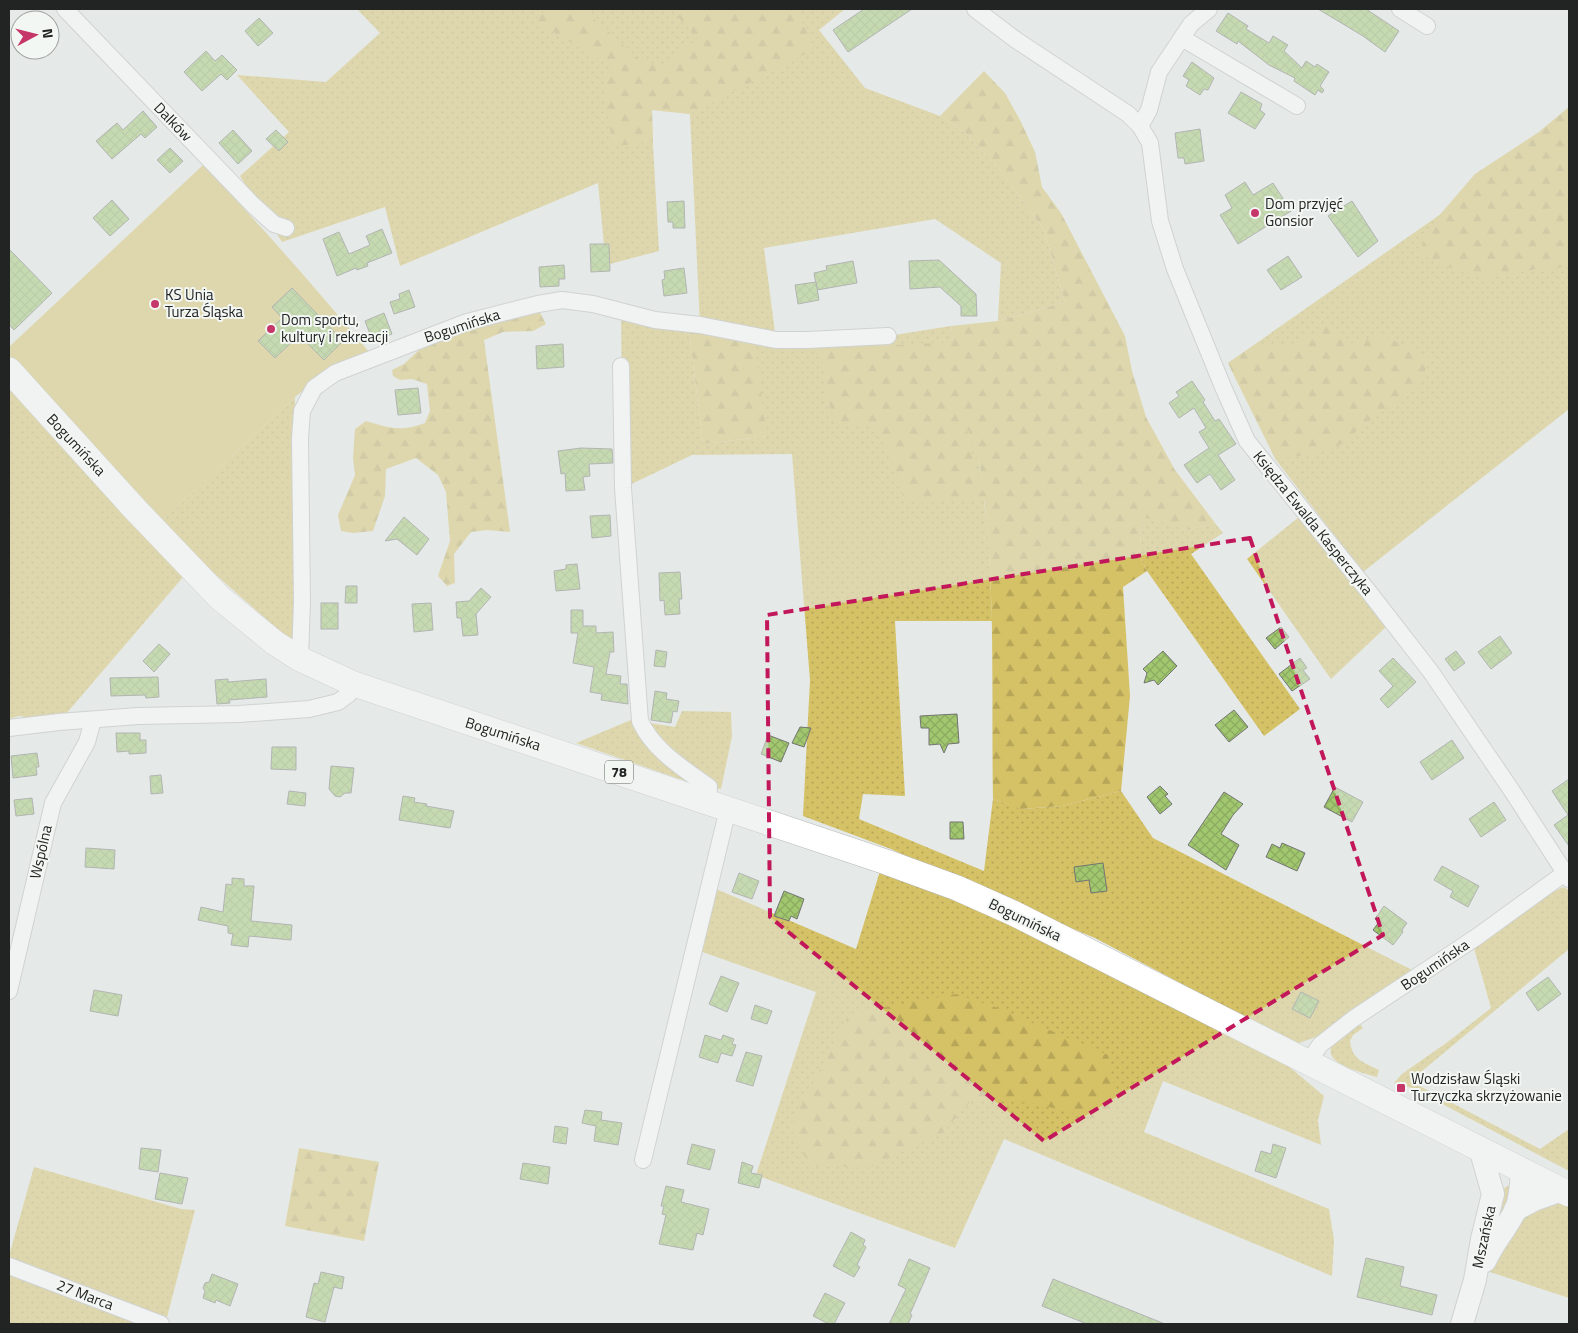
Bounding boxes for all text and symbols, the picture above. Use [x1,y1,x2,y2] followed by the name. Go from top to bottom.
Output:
[10,10,60,60] north arrow
[37,27,59,39] text: N
[149,97,198,147] street label: Dalków
[1265,192,1343,232] place label: Dom przyjęć Gonsior
[1249,207,1261,219] marker: Dom przyjęć Gonsior
[165,283,244,323] place label: KS Unia Turza Śląska
[149,298,161,310] marker: KS Unia Turza Śląska
[421,302,503,349] street label: Bogumińska
[281,308,388,348] place label: Dom sportu, kultury i rekreacji
[265,323,277,335] marker: Dom sportu, kultury i rekreacji
[41,408,112,482] street label: Bogumińska
[1248,446,1379,600] street label: Księdza Ewalda Kasperczyka
[462,710,544,757] street label: Bogumińska
[605,760,633,784] road number: 78
[23,822,58,881] street label: Wspólna
[985,892,1066,947] street label: Bogumińska
[1396,933,1474,996] street label: Bogumińska
[1411,1067,1562,1107] place label: Wodzisław Śląski Turzyczka skrzyżowanie
[1395,1082,1407,1094] marker: Wodzisław Śląski Turzyczka skrzyżowanie
[1466,1203,1501,1270] street label: Mszańska
[53,1273,117,1316] street label: 27 Marca

